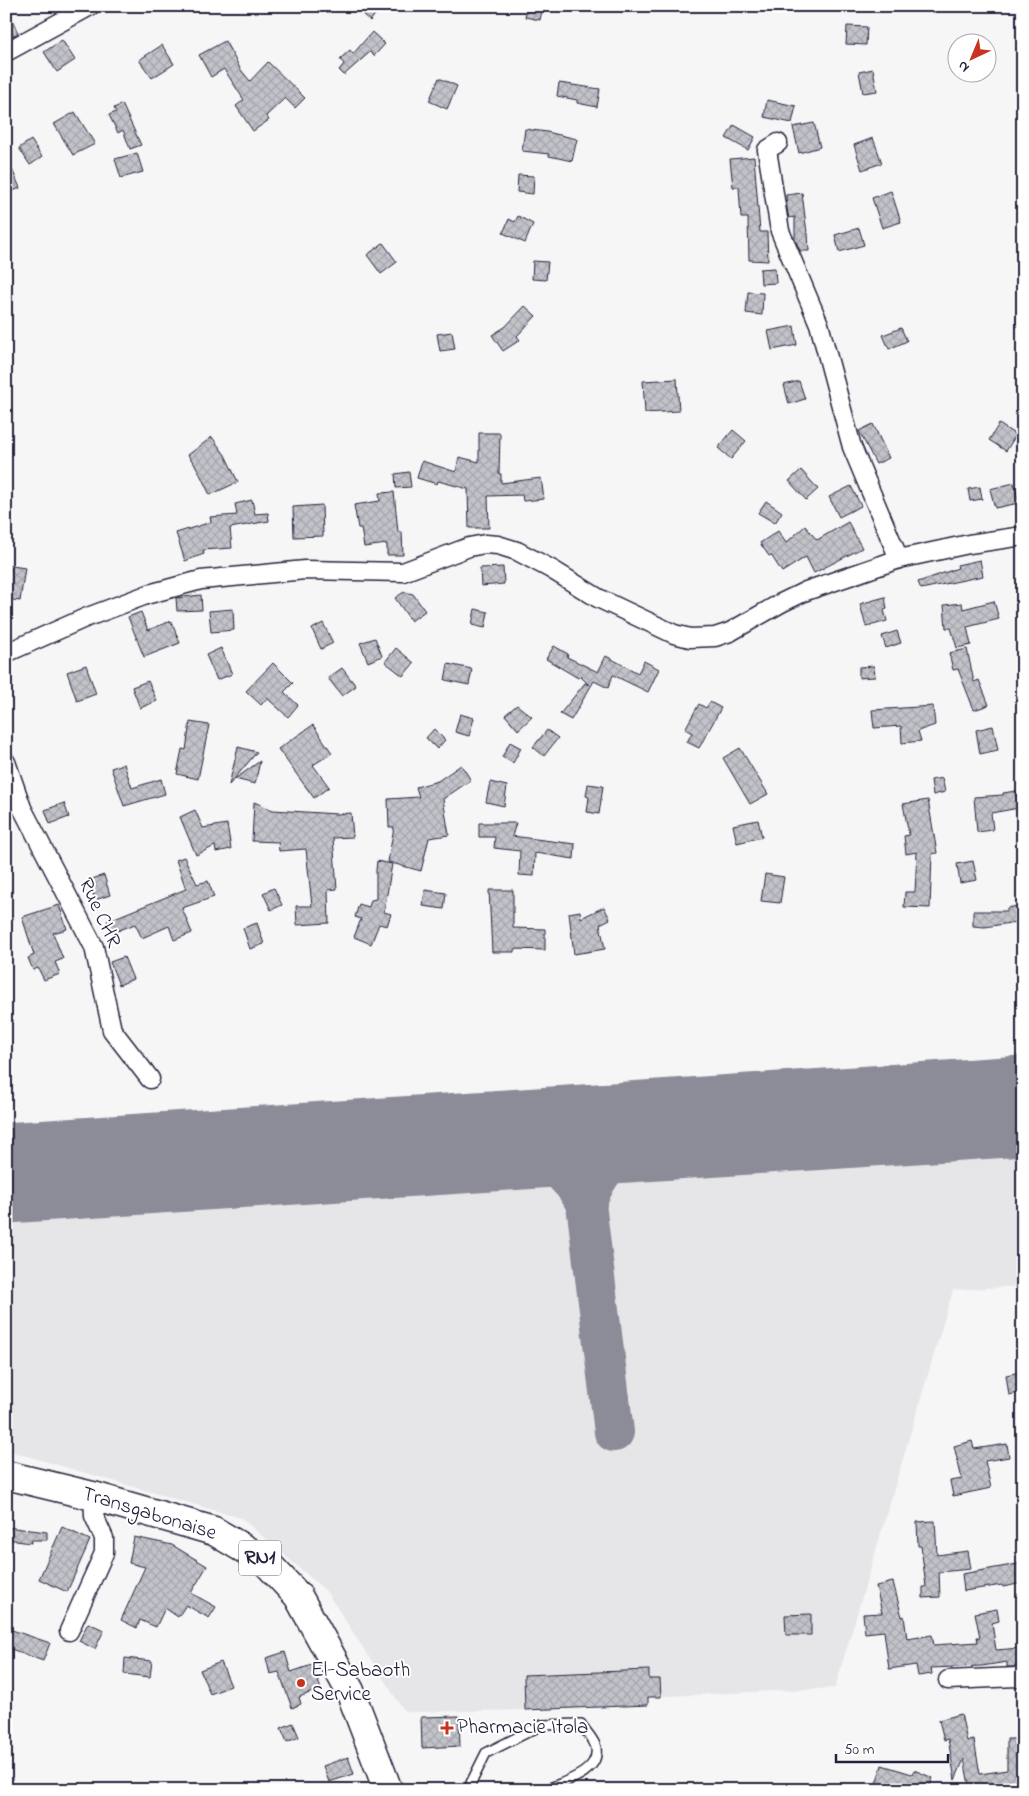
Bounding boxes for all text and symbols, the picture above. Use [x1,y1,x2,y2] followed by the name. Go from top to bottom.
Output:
[946,32,996,82] north arrow
[953,55,975,77] text: N
[70,873,128,953] street label: Rue CHR
[77,1479,221,1551] street label: Transgabonaise
[239,1540,281,1576] road number: RN1
[311,1656,410,1710] place label: El-Sabaoth Service
[295,1677,307,1689] marker: El-Sabaoth Service
[457,1713,588,1743] place label: Pharmacie Itola
[441,1722,453,1734] marker: Pharmacie Itola
[836,1731,949,1763] scale bar
[844,1739,875,1761] text: 50 m

